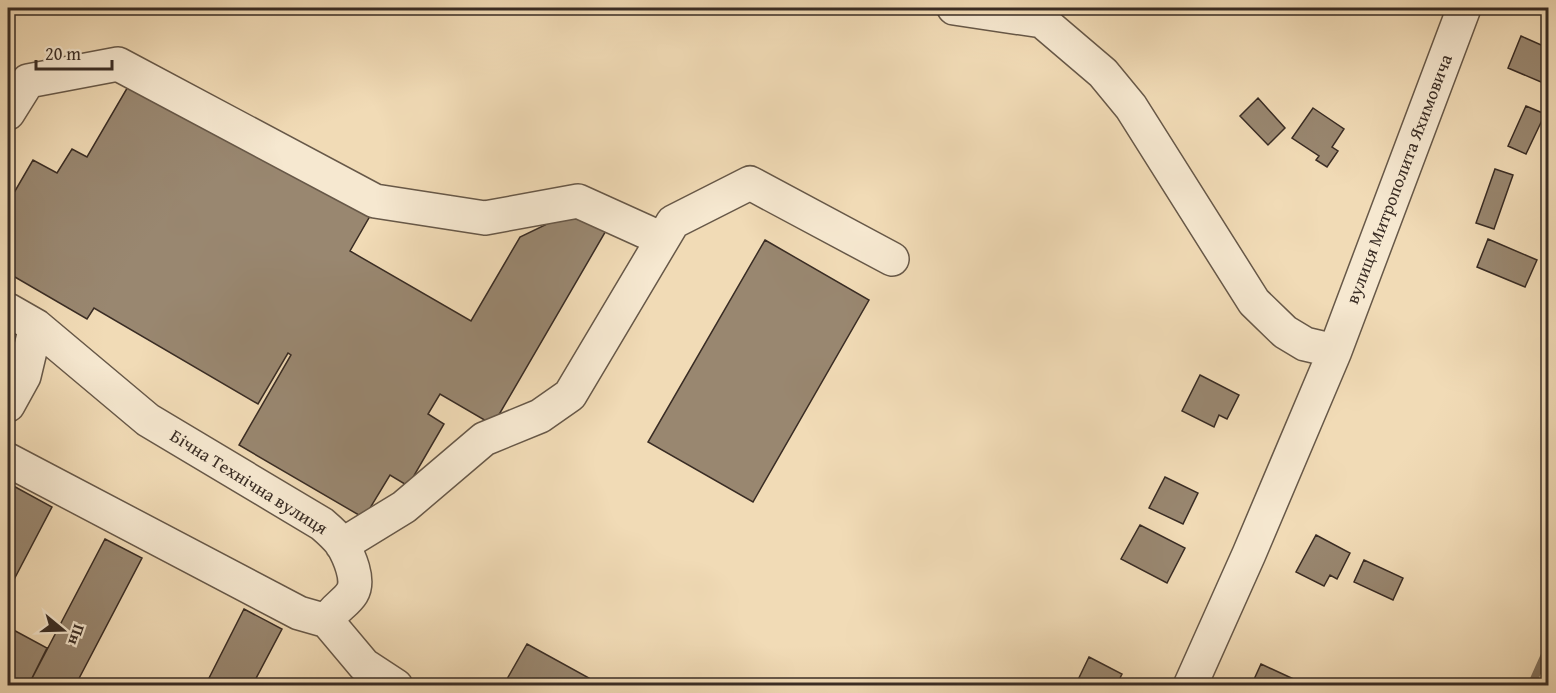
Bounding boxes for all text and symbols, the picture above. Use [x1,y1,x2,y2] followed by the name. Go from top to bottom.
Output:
[36,33,112,71] scale bar
[45,40,81,67] text: 20 m
[1338,50,1459,308] street label: вулиця Митрополита Яхимовича
[165,422,333,541] street label: Бічна Технічна вулиця
[33,600,93,660] north arrow
[62,621,92,649] text: Пн

